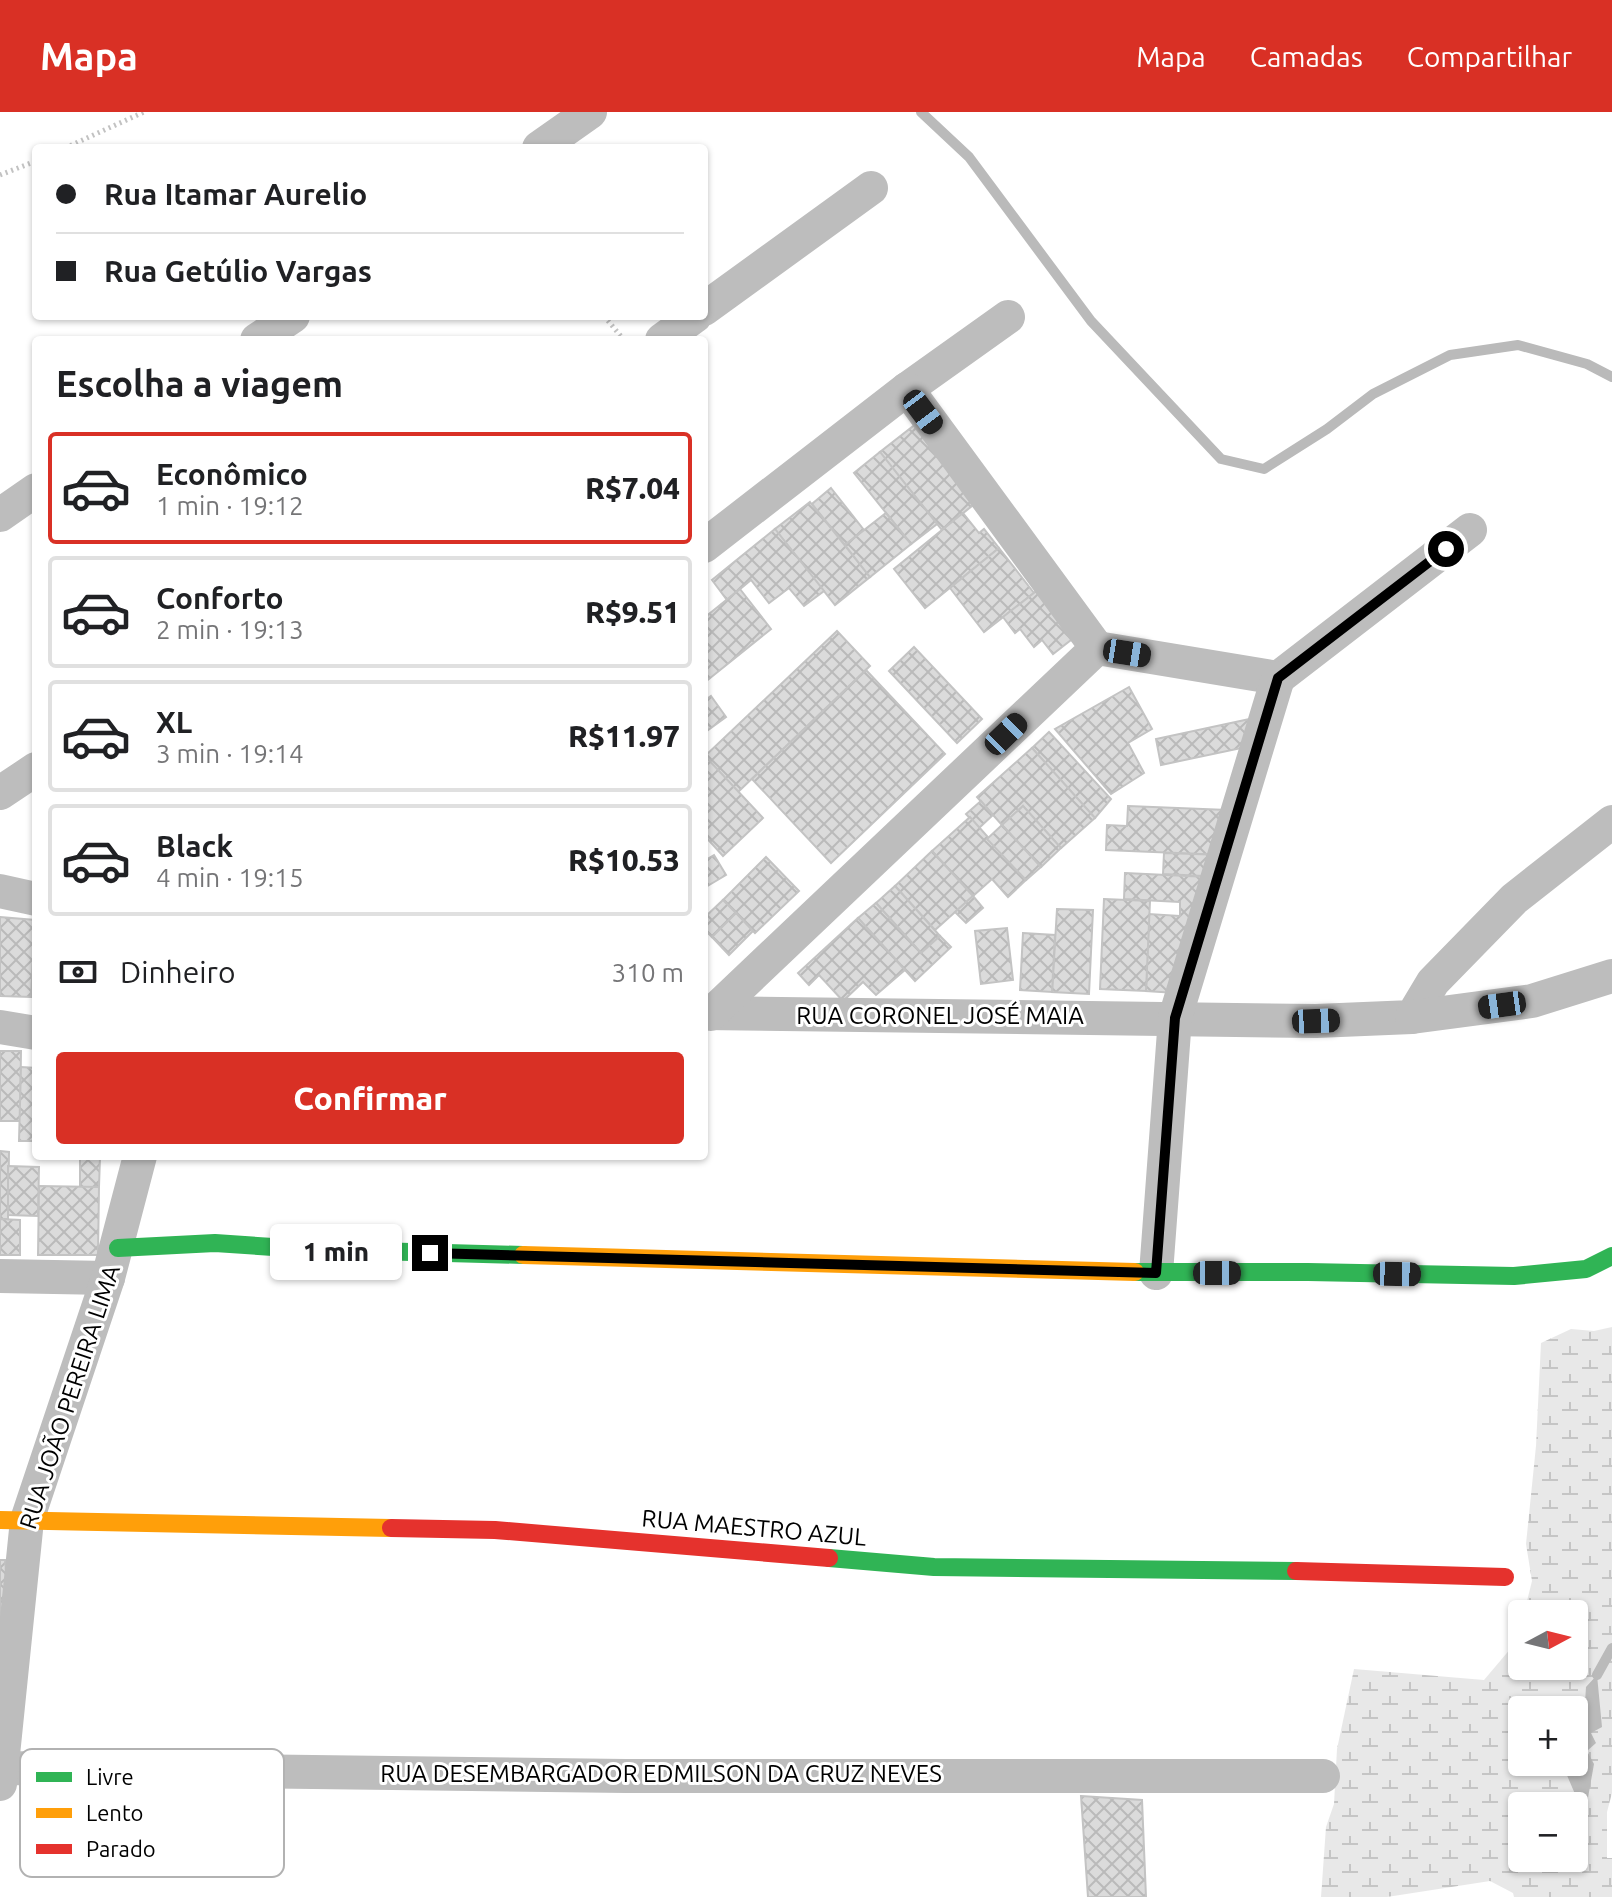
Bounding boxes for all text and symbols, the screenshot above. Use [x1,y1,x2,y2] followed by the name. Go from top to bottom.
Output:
[40,35,138,77] text: Mapa
[1136,41,1206,72] text: Mapa
[1250,41,1363,72] text: Camadas
[1407,41,1572,72] text: Compartilhar
[104,177,367,211] text: Rua Itamar Aurelio
[104,254,372,288] text: Rua Getúlio Vargas
[56,363,343,404] text: Escolha a viagem
[899,386,947,438] car
[60,452,132,524] icon: car
[156,457,308,491] text: Econômico
[585,471,680,505] text: R$7.04
[156,491,304,520] text: 1 min · 19:12
[1428,531,1464,567] route start
[60,576,132,648] icon: car
[156,581,284,615] text: Conforto
[585,595,680,629] text: R$9.51
[156,615,304,644] text: 2 min · 19:13
[1101,637,1153,669] car
[60,700,132,772] icon: car
[156,705,192,739] text: XL
[980,709,1032,759] car
[568,719,680,753] text: R$11.97
[156,739,304,768] text: 3 min · 19:14
[60,824,132,896] icon: car
[156,829,233,863] text: Black
[568,843,680,877] text: R$10.53
[156,863,304,892] text: 4 min · 19:15
[56,950,100,994] icon: cash
[120,955,235,989] text: Dinheiro
[612,958,684,987] text: 310 m
[1477,990,1527,1020] car
[796,1001,1084,1029] street label: RUA CORONEL JOSÉ MAIA
[1292,1008,1340,1034] car
[56,1052,684,1144] button: Confirmar
[270,1225,402,1281] callout: 1 min
[412,1235,448,1271] route end
[303,1237,369,1266] text: 1 min
[14,1261,125,1532] street label: RUA JOÃO PEREIRA LIMA
[1193,1261,1241,1285] car
[1373,1262,1421,1286] car
[641,1504,868,1551] street label: RUA MAESTRO AZUL
[1508,1600,1588,1680] north arrow
[1508,1600,1588,1872] map controls
[1508,1696,1588,1776] button: +
[20,1749,284,1877] legend
[380,1760,942,1787] street label: RUA DESEMBARGADOR EDMILSON DA CRUZ NEVES
[86,1764,134,1789] text: Livre
[1508,1792,1588,1872] button: −
[86,1800,143,1825] text: Lento
[86,1836,156,1861] text: Parado

